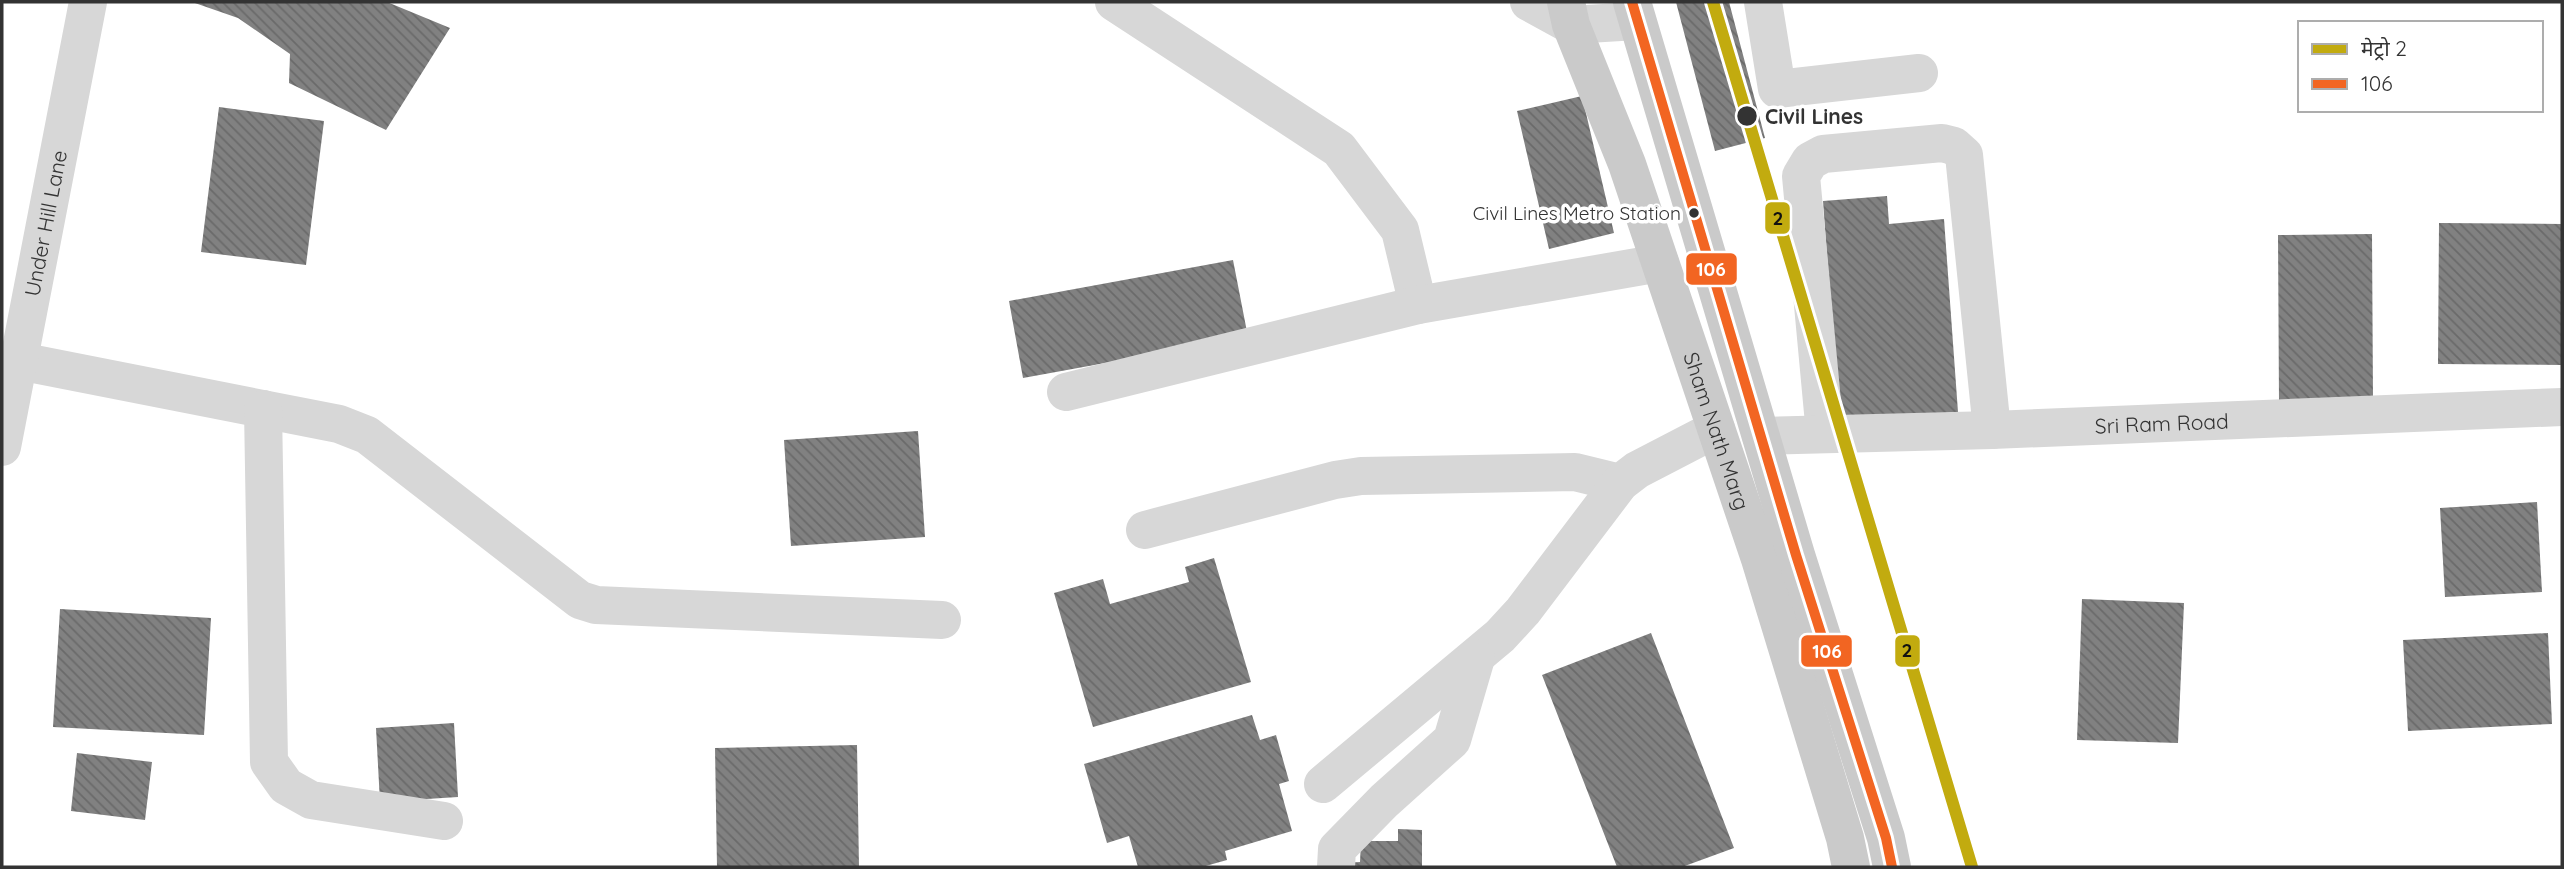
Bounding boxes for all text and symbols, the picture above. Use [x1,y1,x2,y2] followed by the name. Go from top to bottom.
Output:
[2298,21,2543,112] legend
[2361,35,2407,61] text: मेट्रो 2
[2361,70,2393,96] text: 106
[1765,103,1863,129] place label: Civil Lines
[1735,104,1759,128] marker: Civil Lines
[18,148,72,299] street label: Under Hill Lane
[1473,201,1681,225] place label: Civil Lines Metro Station
[1764,201,1791,235] line badge: 2
[1687,206,1701,220] marker: Civil Lines Metro Station
[1773,206,1783,230] text: 2
[1685,252,1738,286] line badge: 106
[1696,257,1726,281] text: 106
[1678,348,1756,513] street label: Sham Nath Marg
[2094,407,2229,439] street label: Sri Ram Road
[1800,634,1853,668] line badge: 106
[1894,634,1921,668] line badge: 2
[1902,638,1912,662] text: 2
[1812,639,1842,663] text: 106

